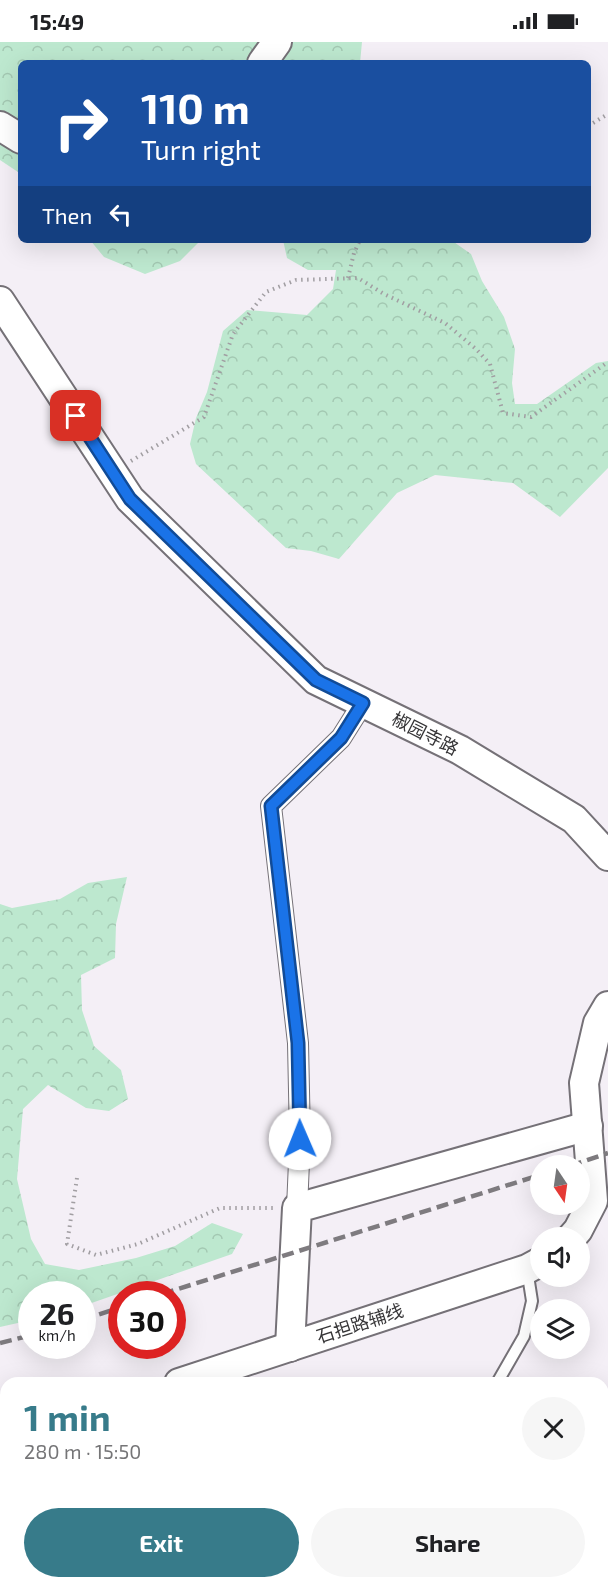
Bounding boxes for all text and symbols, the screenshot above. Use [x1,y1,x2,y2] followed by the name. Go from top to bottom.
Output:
[30,8,84,34] text: 15:49
[141,82,250,132] text: 110 m
[42,84,120,162] icon: right
[141,133,261,165] text: Turn right
[104,198,137,231] icon: left
[42,202,92,228] text: Then
[50,390,101,441] pin
[59,399,92,432] icon: arrive
[388,707,463,759] street label: 椒园寺路
[268,1107,332,1171] position arrow
[530,1155,590,1215] north arrow
[530,1155,590,1359] map controls
[530,1227,590,1287] button: sound
[108,1281,186,1359] speed limit sign: 30
[39,1295,75,1331] text: 26
[313,1299,406,1347] street label: 石担路辅线
[530,1299,590,1359] button: layers
[38,1326,76,1344] text: km/h
[24,1395,111,1438] text: 1 min
[522,1397,585,1460] button: close
[24,1439,141,1463] text: 280 m · 15:50
[24,1508,299,1577] button: Exit
[311,1508,585,1577] button: Share

